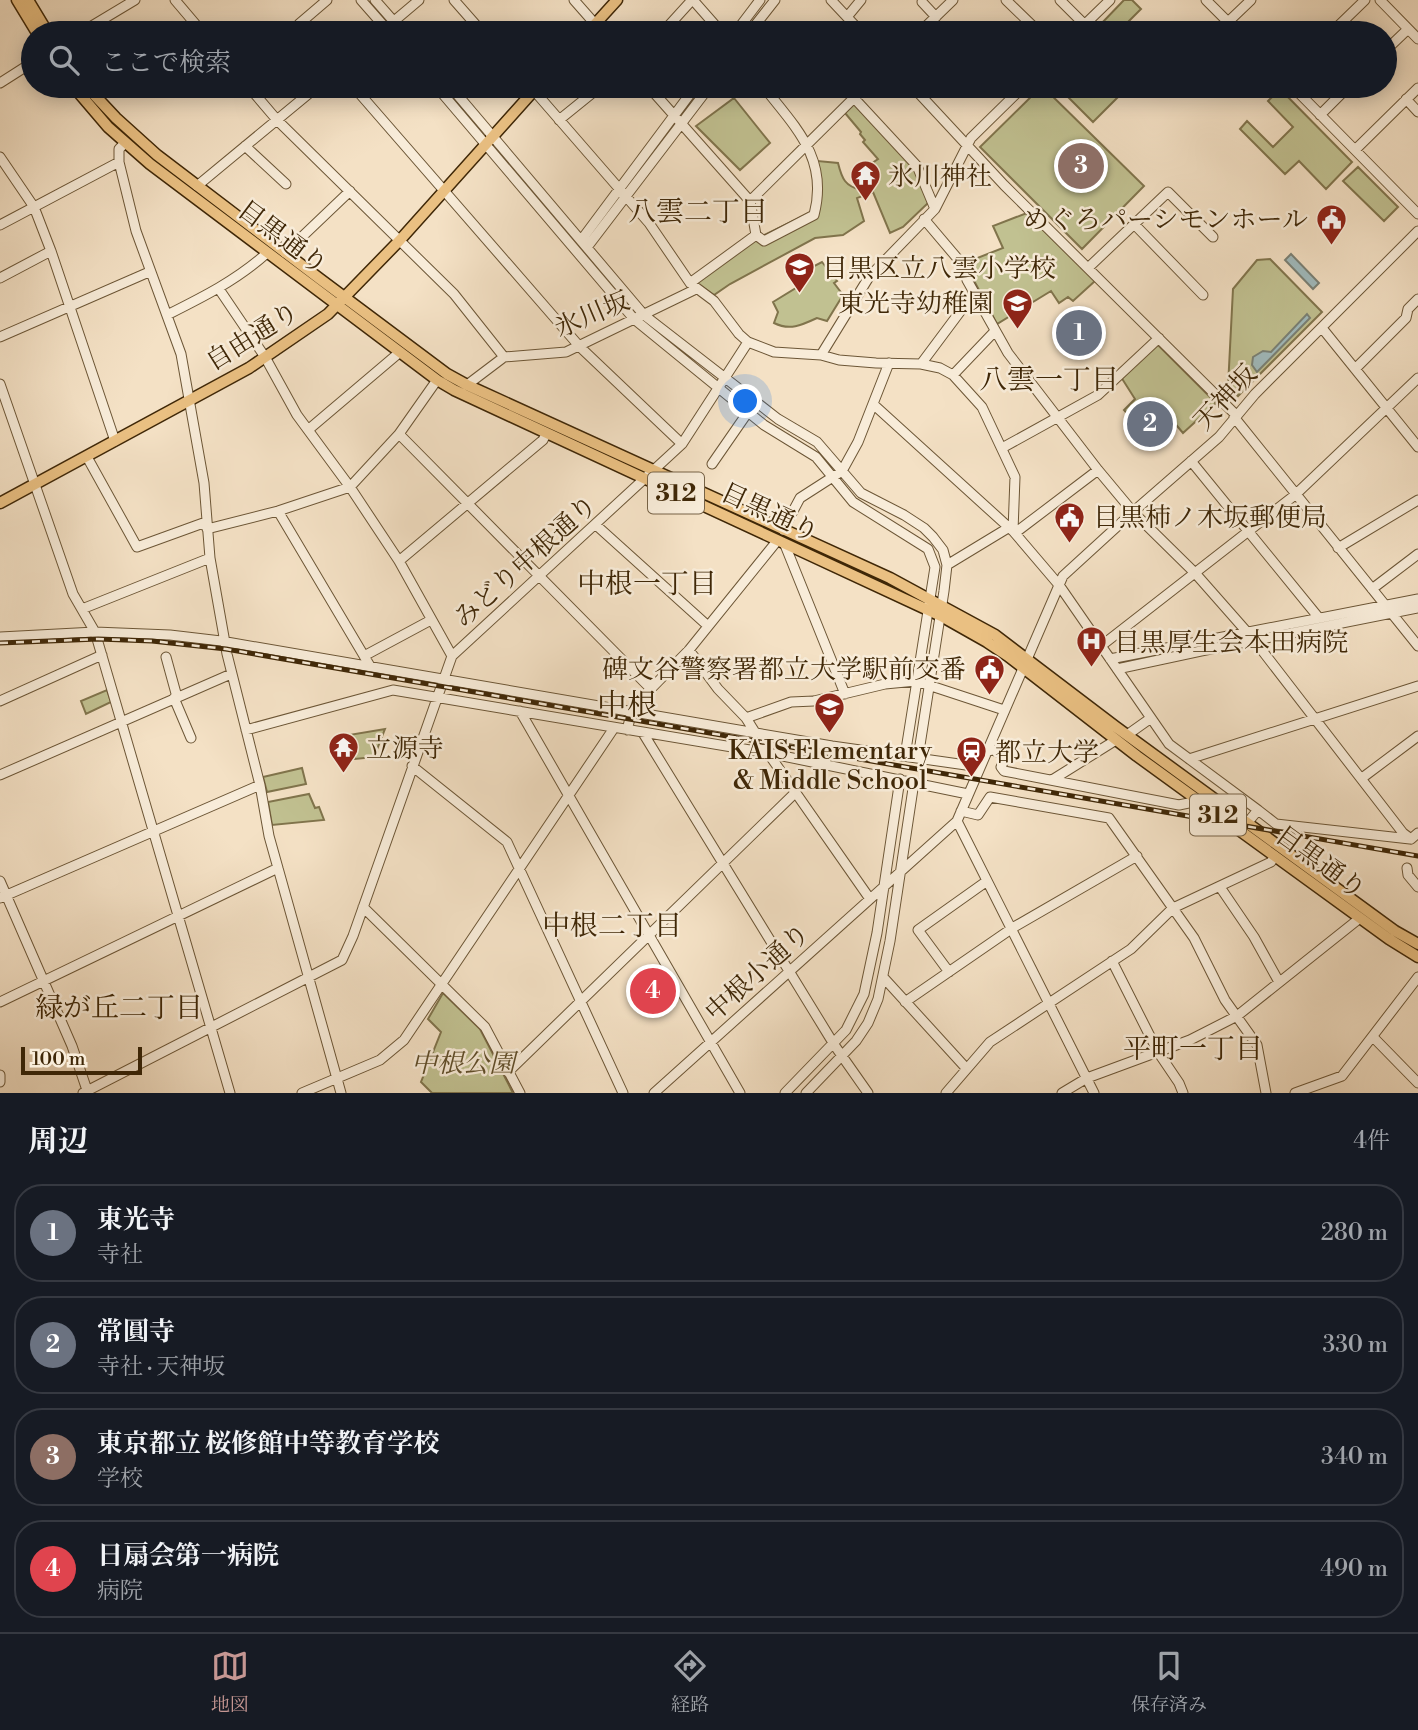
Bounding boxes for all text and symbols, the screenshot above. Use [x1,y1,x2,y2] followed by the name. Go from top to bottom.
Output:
[21,21,1397,98] search box
[45,41,83,79] icon: search
[101,47,231,79] text: ここで検索
[1058,140,1104,192] pin: 3
[848,159,882,203] temple icon: 氷川神社
[888,161,992,193] place label: 氷川神社
[231,194,334,282] street label: 目黒通り
[628,195,768,230] district label: 八雲二丁目
[1314,202,1348,246] public building icon: めぐろパーシモンホール
[1023,204,1308,236] place label: めぐろパーシモンホール
[782,251,816,295] school or university icon: 目黒区立八雲小学校
[822,253,1056,285] place label: 目黒区立八雲小学校
[550,285,635,345] street label: 氷川坂
[1000,286,1034,330] school or university icon: 東光寺幼稚園
[838,288,994,320] place label: 東光寺幼稚園
[200,296,305,378] street label: 自由通り
[1056,307,1102,359] pin: 1
[1187,358,1264,437] street label: 天神坂
[979,363,1119,398] district label: 八雲一丁目
[728,384,762,418] your location
[1127,398,1173,450] pin: 2
[648,472,704,514] road number: 312
[716,476,823,549] street label: 目黒通り
[447,489,604,635] street label: みどり中根通り
[1053,500,1087,544] public building icon: 目黒柿ノ木坂郵便局
[1093,502,1327,534] place label: 目黒柿ノ木坂郵便局
[577,567,717,602] district label: 中根一丁目
[1074,625,1108,669] hospital icon: 目黒厚生会本田病院
[1114,627,1348,659] place label: 目黒厚生会本田病院
[972,652,1006,696] public building icon: 碑文谷警察署都立大学駅前交番
[602,654,966,686] place label: 碑文谷警察署都立大学駅前交番
[597,687,657,725] district label: 中根
[813,690,847,734] school or university icon: KAIS Elementary & Middle School
[326,731,360,775] temple icon: 立源寺
[366,733,444,765] place label: 立源寺
[728,735,932,797] place label: KAIS Elementary & Middle School
[955,735,989,779] station icon: 都立大学
[995,737,1099,769] place label: 都立大学
[1190,794,1246,836] road number: 312
[1269,819,1372,906] street label: 目黒通り
[542,909,682,944] district label: 中根二丁目
[699,917,817,1028] street label: 中根小通り
[630,965,676,1017] pin: 4
[35,991,203,1026] district label: 緑が丘二丁目
[1123,1032,1263,1067] district label: 平町一丁目
[21,1044,142,1076] scale bar
[32,1047,85,1071] text: 100 m
[411,1048,519,1080] park label: 中根公園
[28,1123,88,1161] text: 周辺
[1353,1127,1390,1155] text: 4件
[97,1204,175,1236] text: 東光寺
[47,1219,59,1247] text: 1
[1321,1219,1388,1247] text: 280 m
[97,1241,143,1269] text: 寺社
[97,1316,175,1348] text: 常圓寺
[46,1331,60,1359] text: 2
[1322,1331,1388,1359] text: 330 m
[97,1353,225,1381] text: 寺社 · 天神坂
[97,1428,439,1460] text: 東京都立 桜修館中等教育学校
[46,1443,60,1471] text: 3
[1321,1443,1388,1471] text: 340 m
[97,1465,143,1493] text: 学校
[97,1540,279,1572] text: 日扇会第一病院
[45,1555,61,1583] text: 4
[1320,1555,1388,1583] text: 490 m
[97,1577,143,1605] text: 病院
[211,1647,249,1717] tab: 地図
[671,1647,709,1717] tab: 経路
[1131,1647,1207,1717] tab: 保存済み

